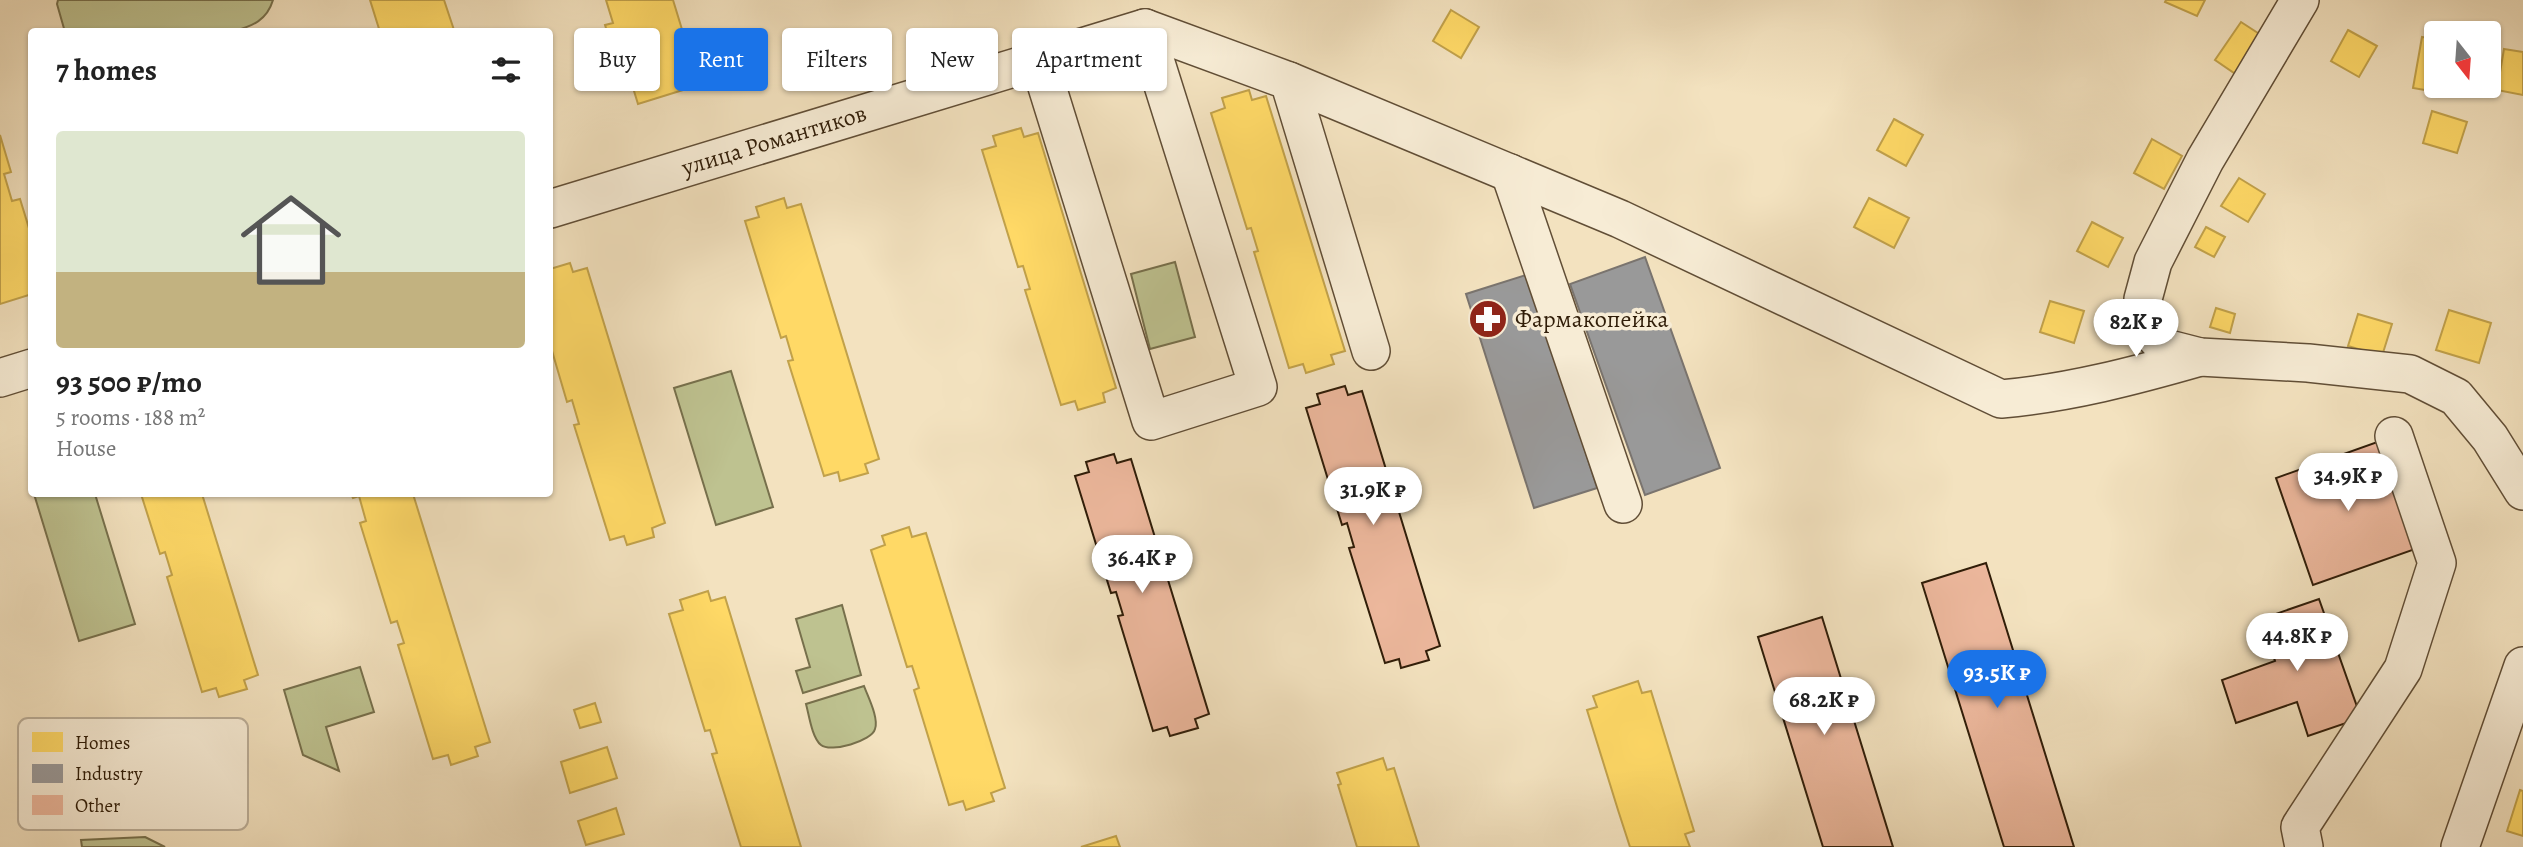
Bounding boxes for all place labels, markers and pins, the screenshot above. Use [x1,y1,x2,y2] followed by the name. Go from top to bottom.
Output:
[1467,298,1509,340] pharmacy icon: Фармакопейка
[2087,300,2185,359] pin: 82K ₽
[1515,303,1669,335] place label: Фармакопейка
[2283,454,2413,513] pin: 34.9K ₽
[1308,468,1438,527] pin: 31.9K ₽
[1077,536,1207,595] pin: 36.4K ₽
[2232,614,2362,673] pin: 44.8K ₽
[1932,650,2062,710] pin: 93.5K ₽
[1759,678,1889,737] pin: 68.2K ₽

